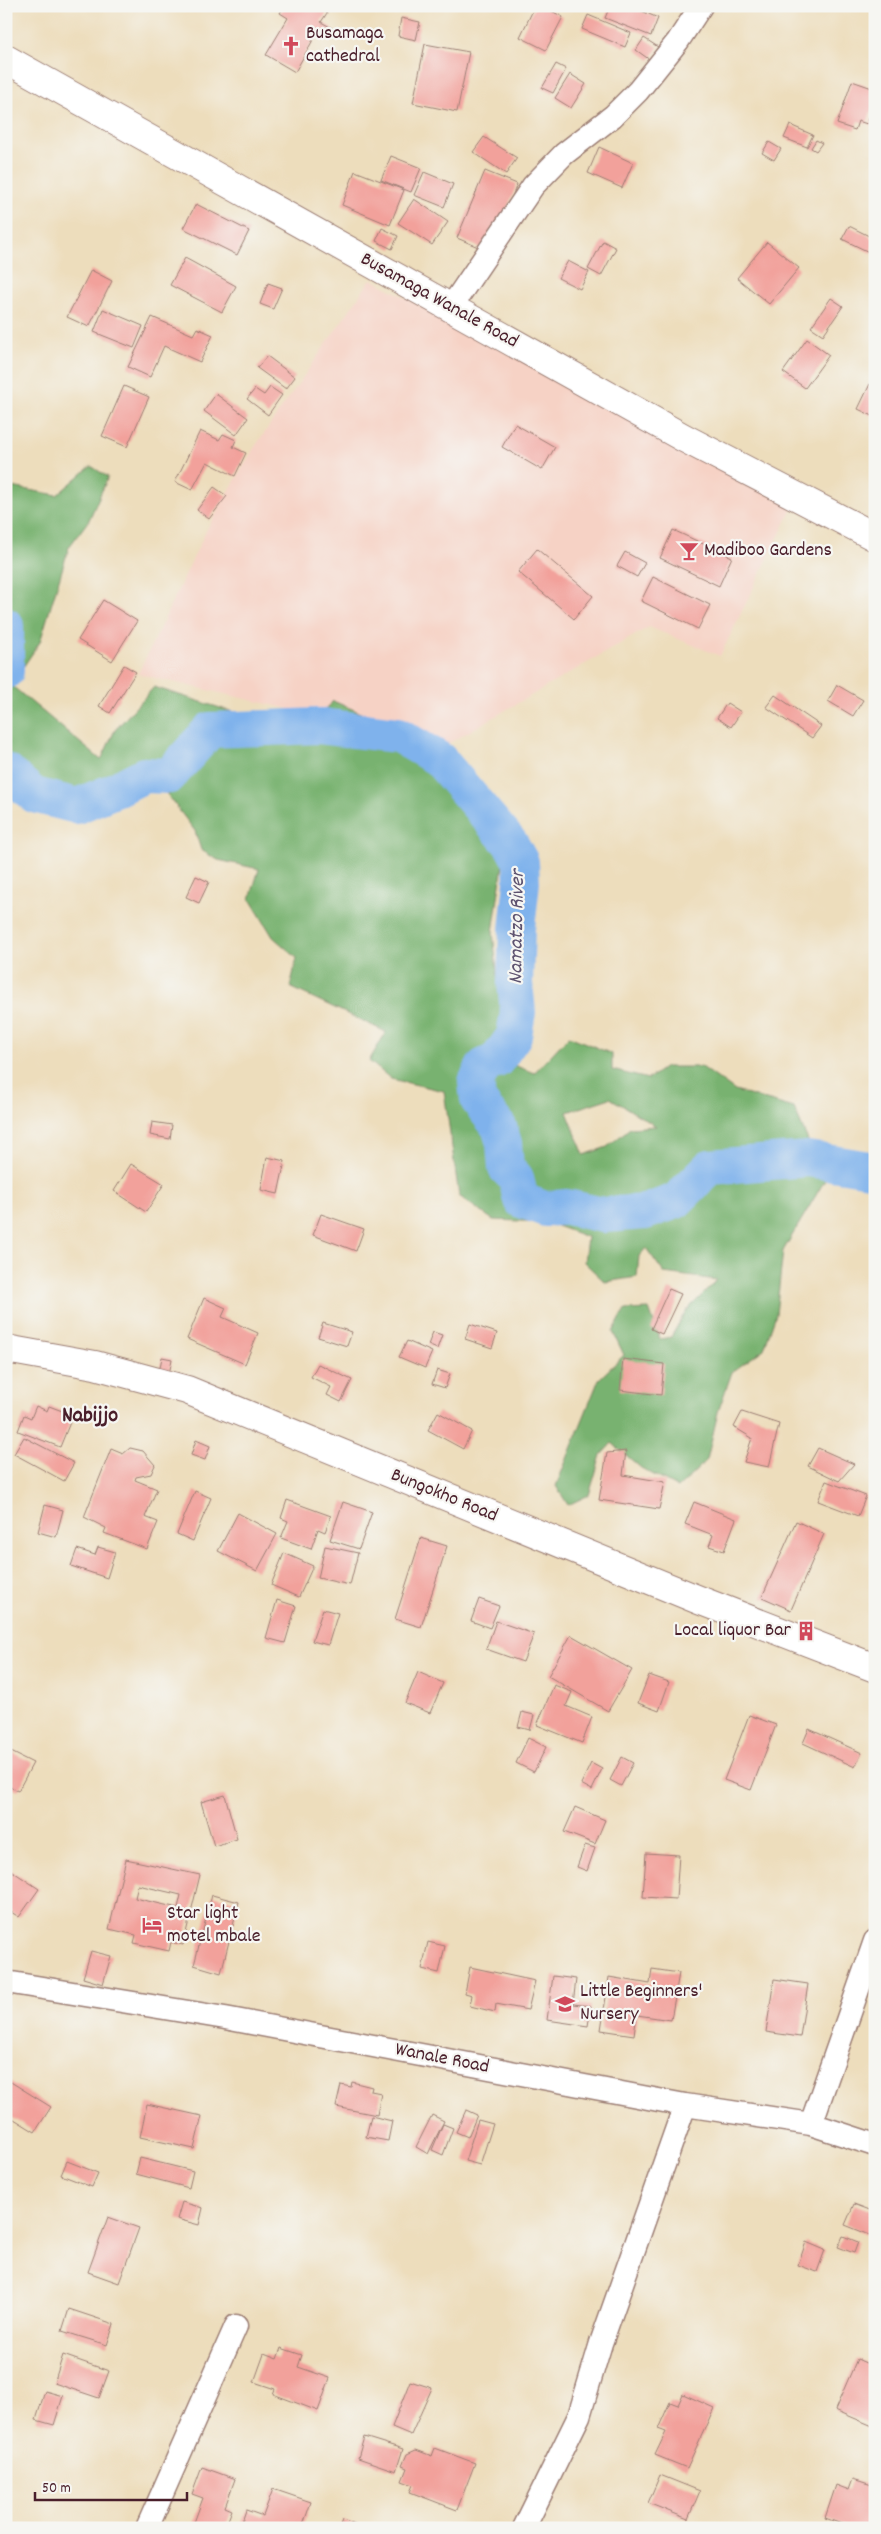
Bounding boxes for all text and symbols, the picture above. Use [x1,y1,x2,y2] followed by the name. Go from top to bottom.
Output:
[306,20,384,71] place label: Busamaga cathedral
[280,35,302,57] church icon: Busamaga cathedral
[355,246,523,356] street label: Busamaga Wanale Road
[704,537,832,565] place label: Madiboo Gardens
[678,540,700,562] bar icon: Madiboo Gardens
[502,867,534,984] water label: Namatzo River
[62,1401,118,1432] district label: Nabijjo
[386,1462,502,1530] street label: Bungokho Road
[674,1617,792,1645] place label: Local liquor Bar
[795,1620,817,1642] building icon: Local liquor Bar
[167,1900,261,1951] place label: Star light motel mbale
[141,1914,163,1936] hotel icon: Star light motel mbale
[580,1978,703,2029] place label: Little Beginners' Nursery
[554,1993,576,2015] school or university icon: Little Beginners' Nursery
[393,2036,491,2082] street label: Wanale Road
[35,2469,188,2501] scale bar
[42,2478,71,2500] text: 50 m

